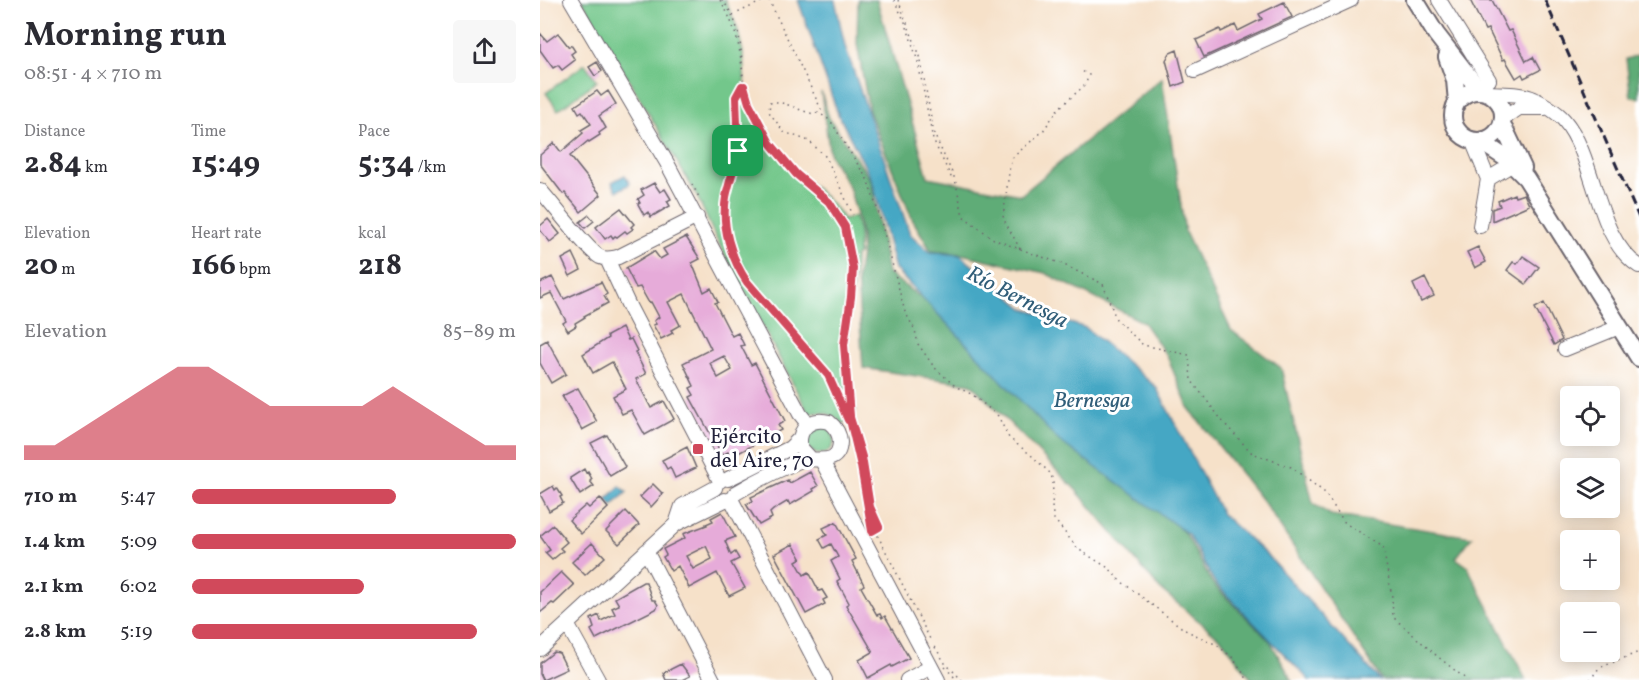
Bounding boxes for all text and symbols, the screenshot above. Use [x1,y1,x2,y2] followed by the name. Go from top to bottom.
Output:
[24,14,227,60] text: Morning run
[453,20,516,83] button: share
[24,60,162,88] text: 08:51 · 4 × 710 m
[24,121,85,143] text: Distance
[191,121,226,143] text: Time
[358,121,390,143] text: Pace
[712,125,763,176] pin
[721,134,754,167] icon: arrive
[24,143,82,185] text: 2.84
[191,143,260,185] text: 15:49
[358,143,414,185] text: 5:34
[82,157,108,179] text: km
[414,157,446,179] text: /km
[24,223,91,245] text: Elevation
[191,223,262,245] text: Heart rate
[358,223,386,245] text: kcal
[24,245,58,287] text: 20
[191,245,236,287] text: 166
[358,245,402,287] text: 218
[58,259,75,281] text: m
[236,259,271,281] text: bpm
[961,259,1073,337] water label: Río Bernesga
[24,318,107,346] text: Elevation
[443,318,516,346] text: 85–89 m
[1054,386,1130,417] water label: Bernesga
[1560,386,1620,662] map controls
[1560,386,1620,446] button: locate
[710,423,814,476] place label: Ejército del Aire, 70
[691,442,705,456] marker: Ejército del Aire, 70
[1560,458,1620,518] button: layers
[24,483,77,511] text: 710 m
[120,483,156,511] text: 5:47
[24,528,85,556] text: 1.4 km
[120,528,157,556] text: 5:09
[1560,530,1620,590] button: +
[24,573,84,601] text: 2.1 km
[120,573,158,601] text: 6:02
[1560,602,1620,662] button: −
[24,618,86,646] text: 2.8 km
[120,618,152,646] text: 5:19

